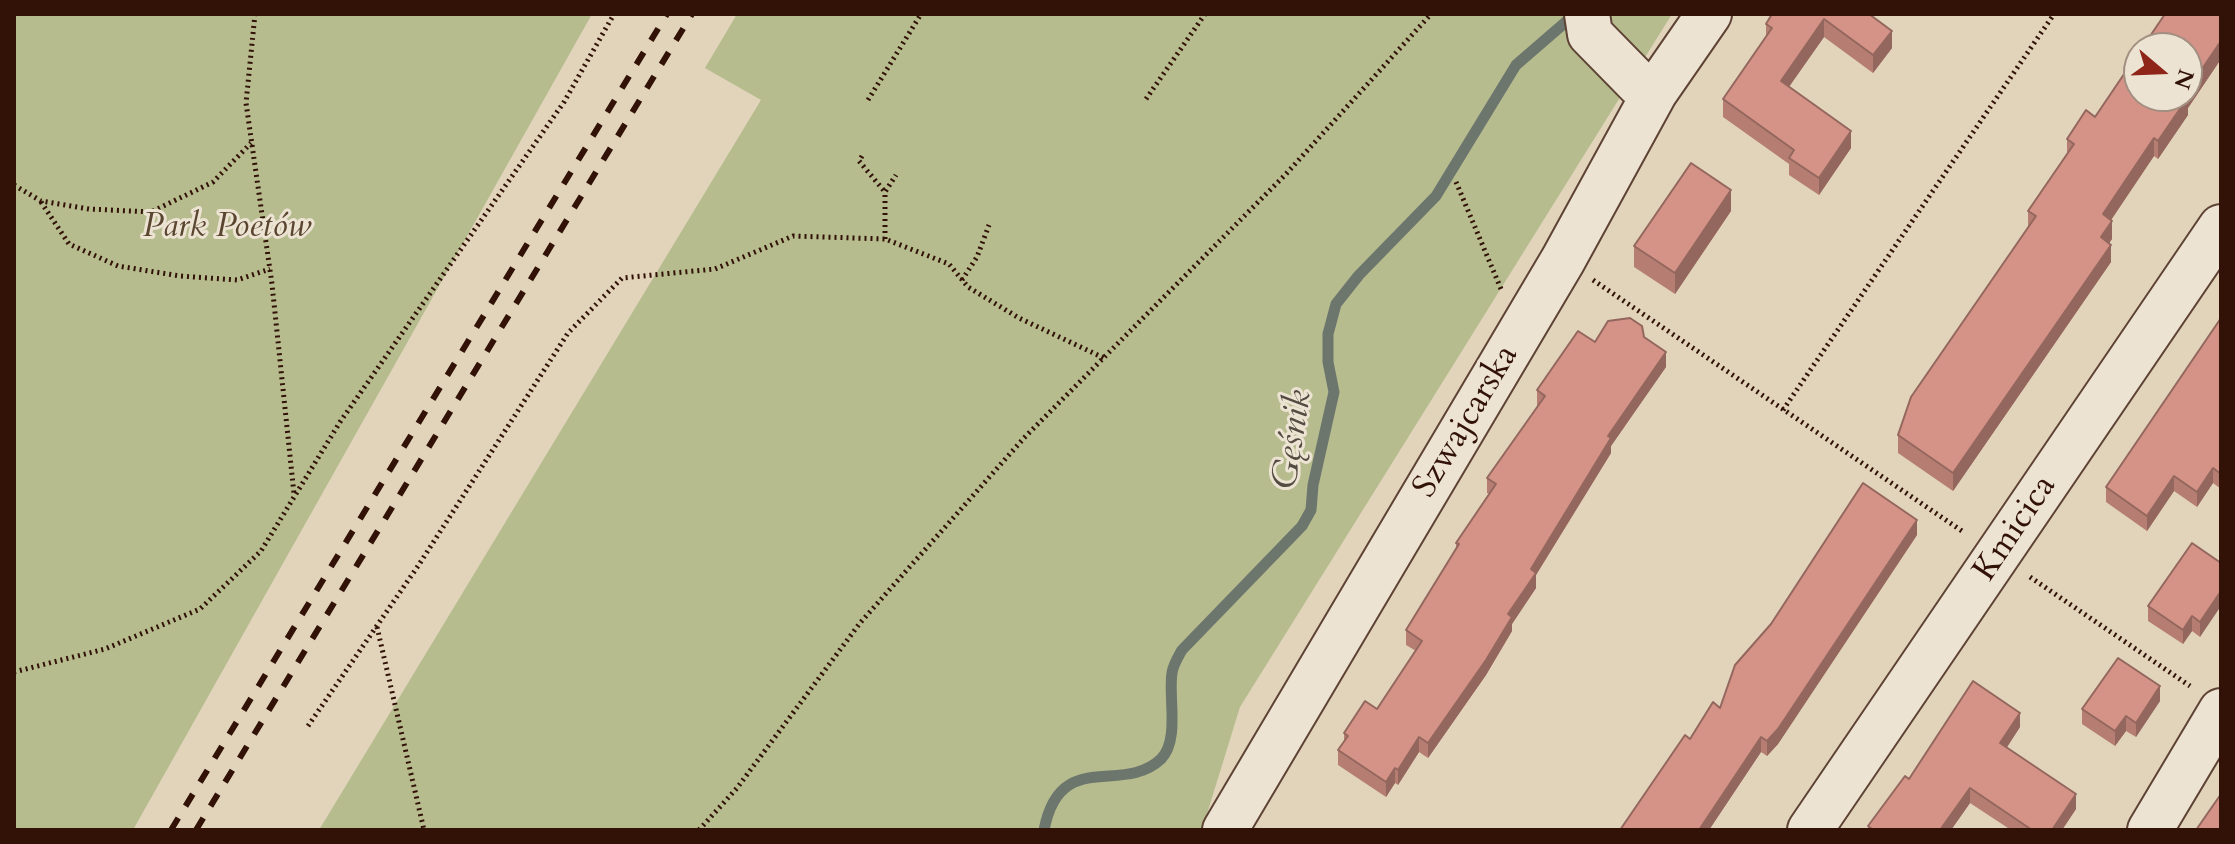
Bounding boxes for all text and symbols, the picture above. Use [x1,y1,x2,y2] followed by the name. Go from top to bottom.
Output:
[2123,32,2203,112] north arrow
[2167,65,2201,93] text: N
[143,208,311,248] park label: Park Poetów
[1406,338,1528,506] street label: Szwajcarska
[1265,387,1323,493] water label: Gęśnik
[1966,468,2066,590] street label: Kmicica

